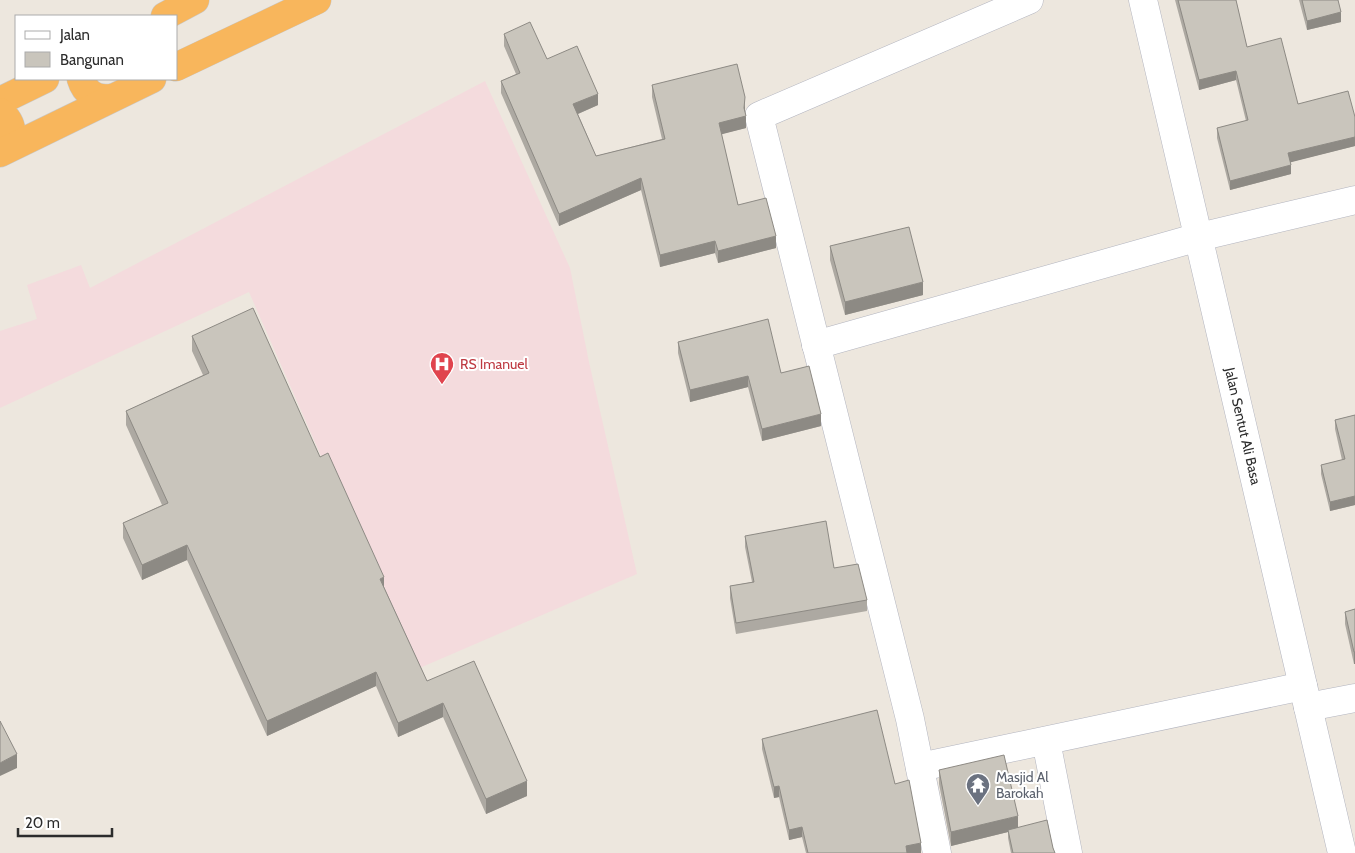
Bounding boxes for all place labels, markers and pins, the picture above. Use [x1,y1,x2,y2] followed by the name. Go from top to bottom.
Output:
[429,351,455,385] hospital icon: RS Imanuel
[460,355,529,373] place label: RS Imanuel
[996,768,1049,802] place label: Masjid Al Barokah
[965,772,991,806] temple icon: Masjid Al Barokah

